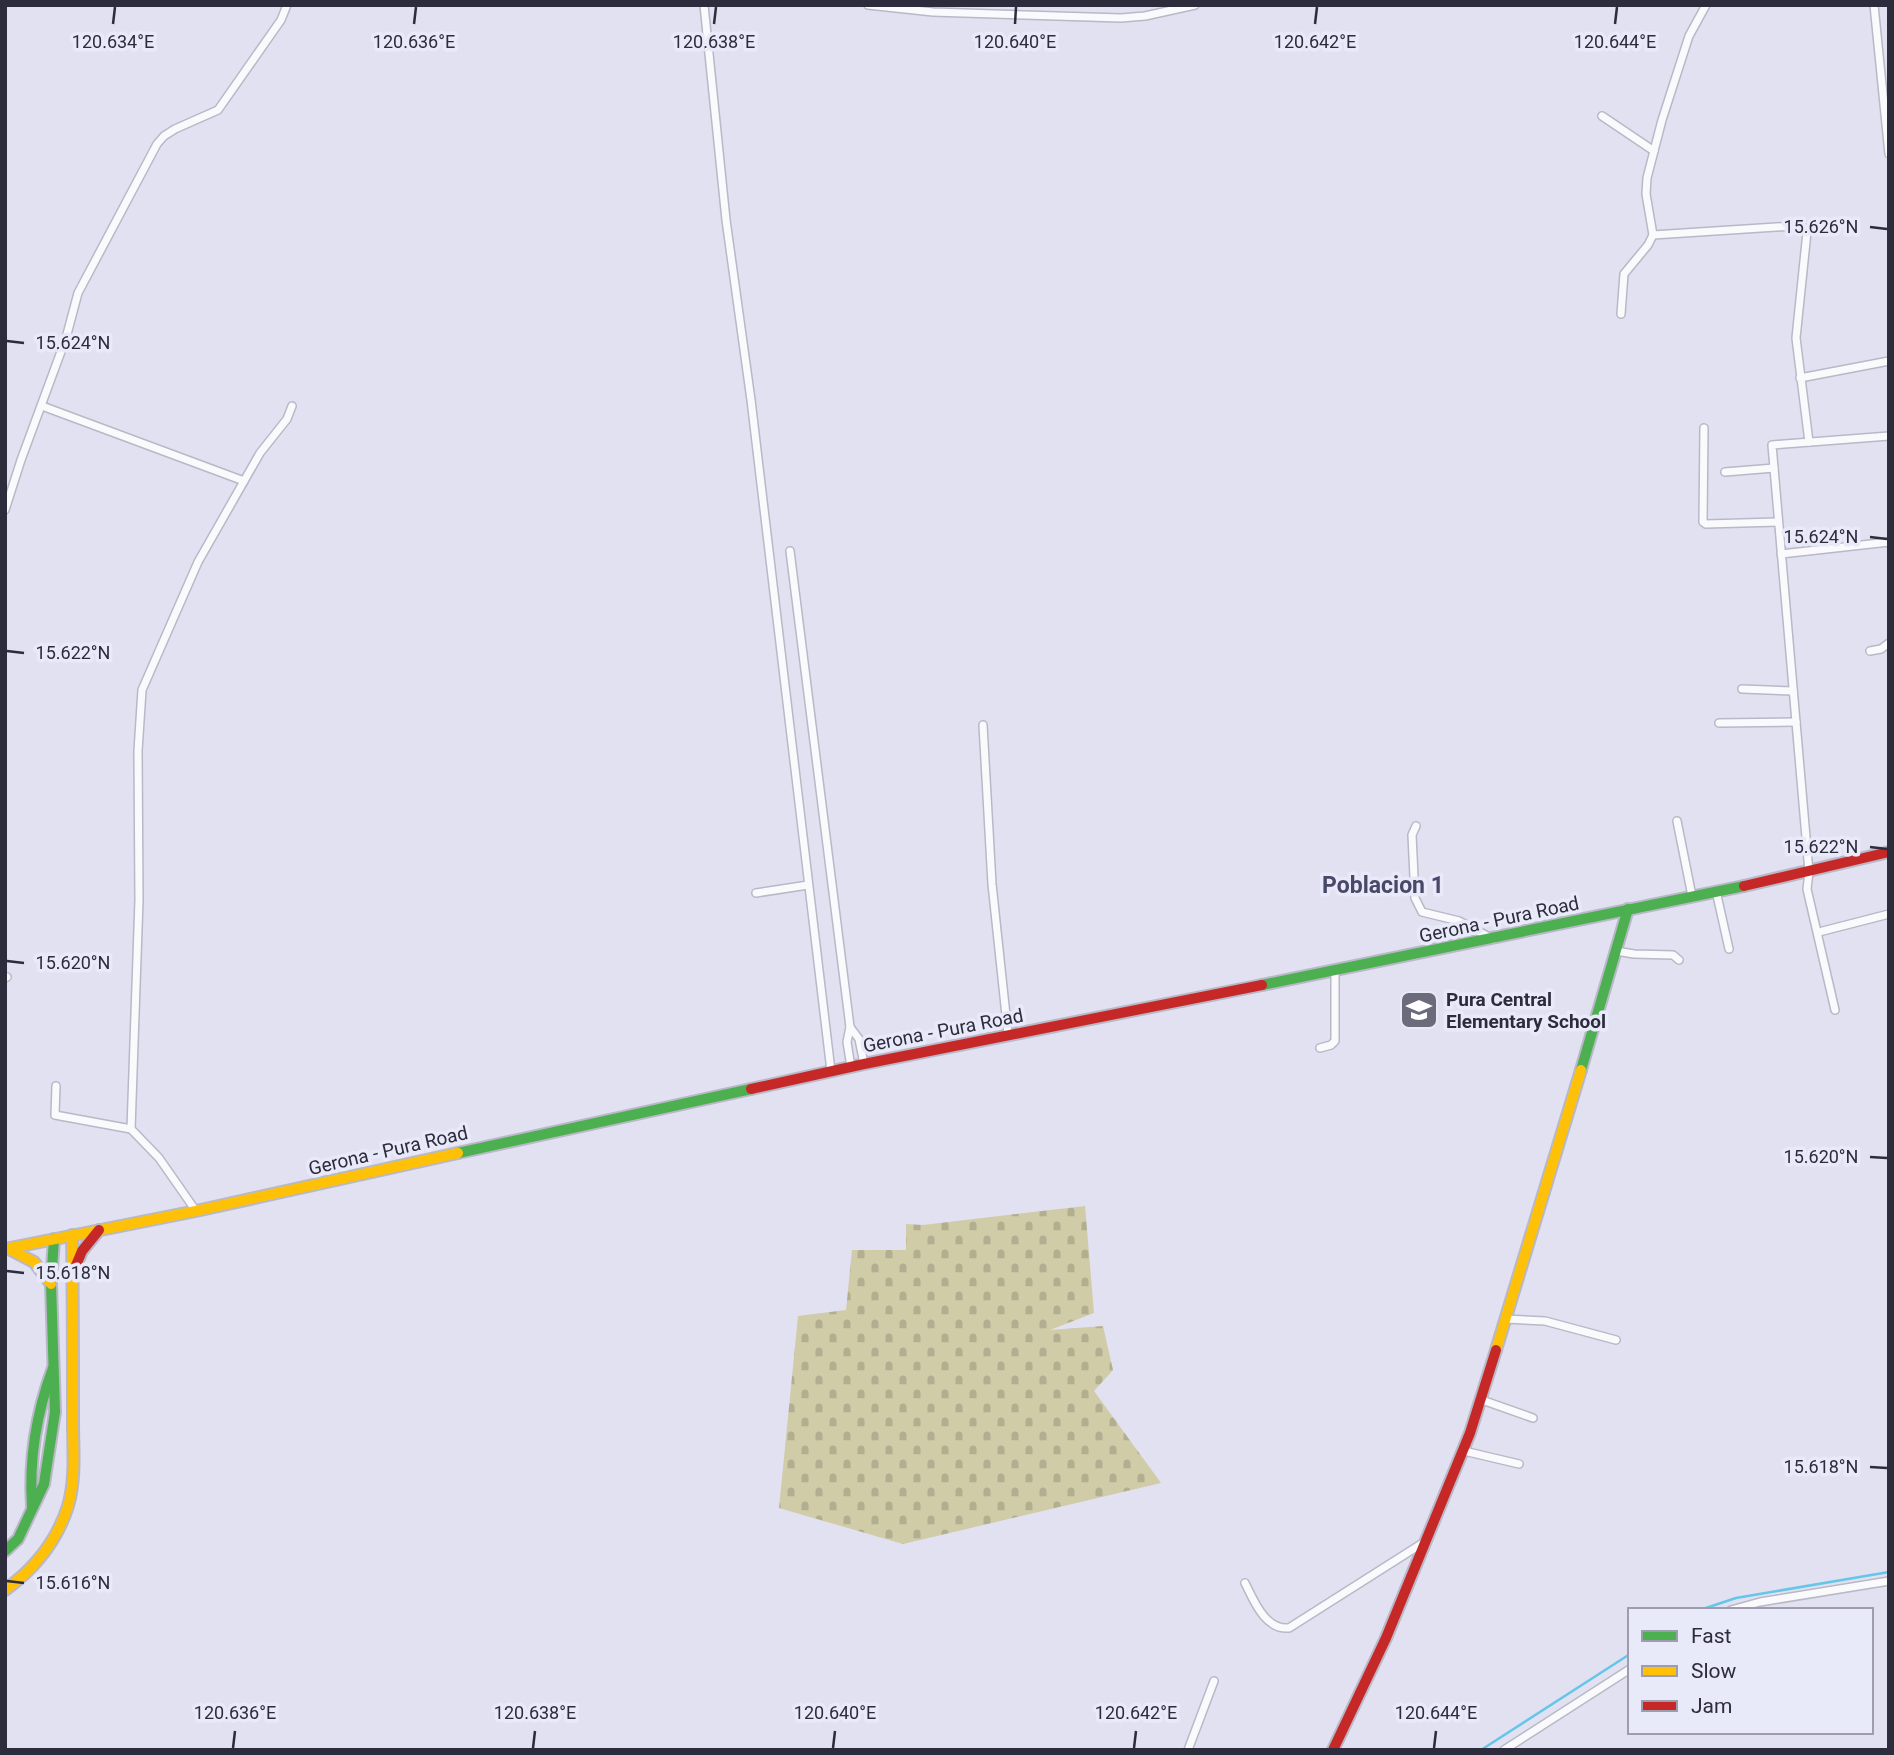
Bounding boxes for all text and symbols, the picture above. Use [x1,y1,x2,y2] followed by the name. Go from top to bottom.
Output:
[72,31,154,52] text: 120.634°E
[373,31,455,52] text: 120.636°E
[673,31,755,52] text: 120.638°E
[974,31,1056,52] text: 120.640°E
[1274,31,1356,52] text: 120.642°E
[1574,31,1656,52] text: 120.644°E
[1784,216,1858,237] text: 15.626°N
[36,332,110,353] text: 15.624°N
[1784,526,1858,547] text: 15.624°N
[36,642,110,663] text: 15.622°N
[1784,836,1858,857] text: 15.622°N
[1322,872,1444,899] district label: Poblacion 1
[1417,891,1581,948] street label: Gerona - Pura Road
[36,952,110,973] text: 15.620°N
[1446,988,1606,1033] place label: Pura Central Elementary School
[1398,989,1440,1031] school or university icon: Pura Central Elementary School
[861,1004,1025,1057] street label: Gerona - Pura Road
[306,1121,470,1180] street label: Gerona - Pura Road
[1784,1146,1858,1167] text: 15.620°N
[36,1262,110,1283] text: 15.618°N
[1784,1456,1858,1477] text: 15.618°N
[36,1572,110,1593] text: 15.616°N
[1628,1608,1873,1734] legend
[1691,1624,1732,1648] text: Fast
[1691,1659,1737,1683] text: Slow
[1691,1694,1732,1718] text: Jam
[194,1702,276,1723] text: 120.636°E
[494,1702,576,1723] text: 120.638°E
[794,1702,876,1723] text: 120.640°E
[1095,1702,1177,1723] text: 120.642°E
[1395,1702,1477,1723] text: 120.644°E

